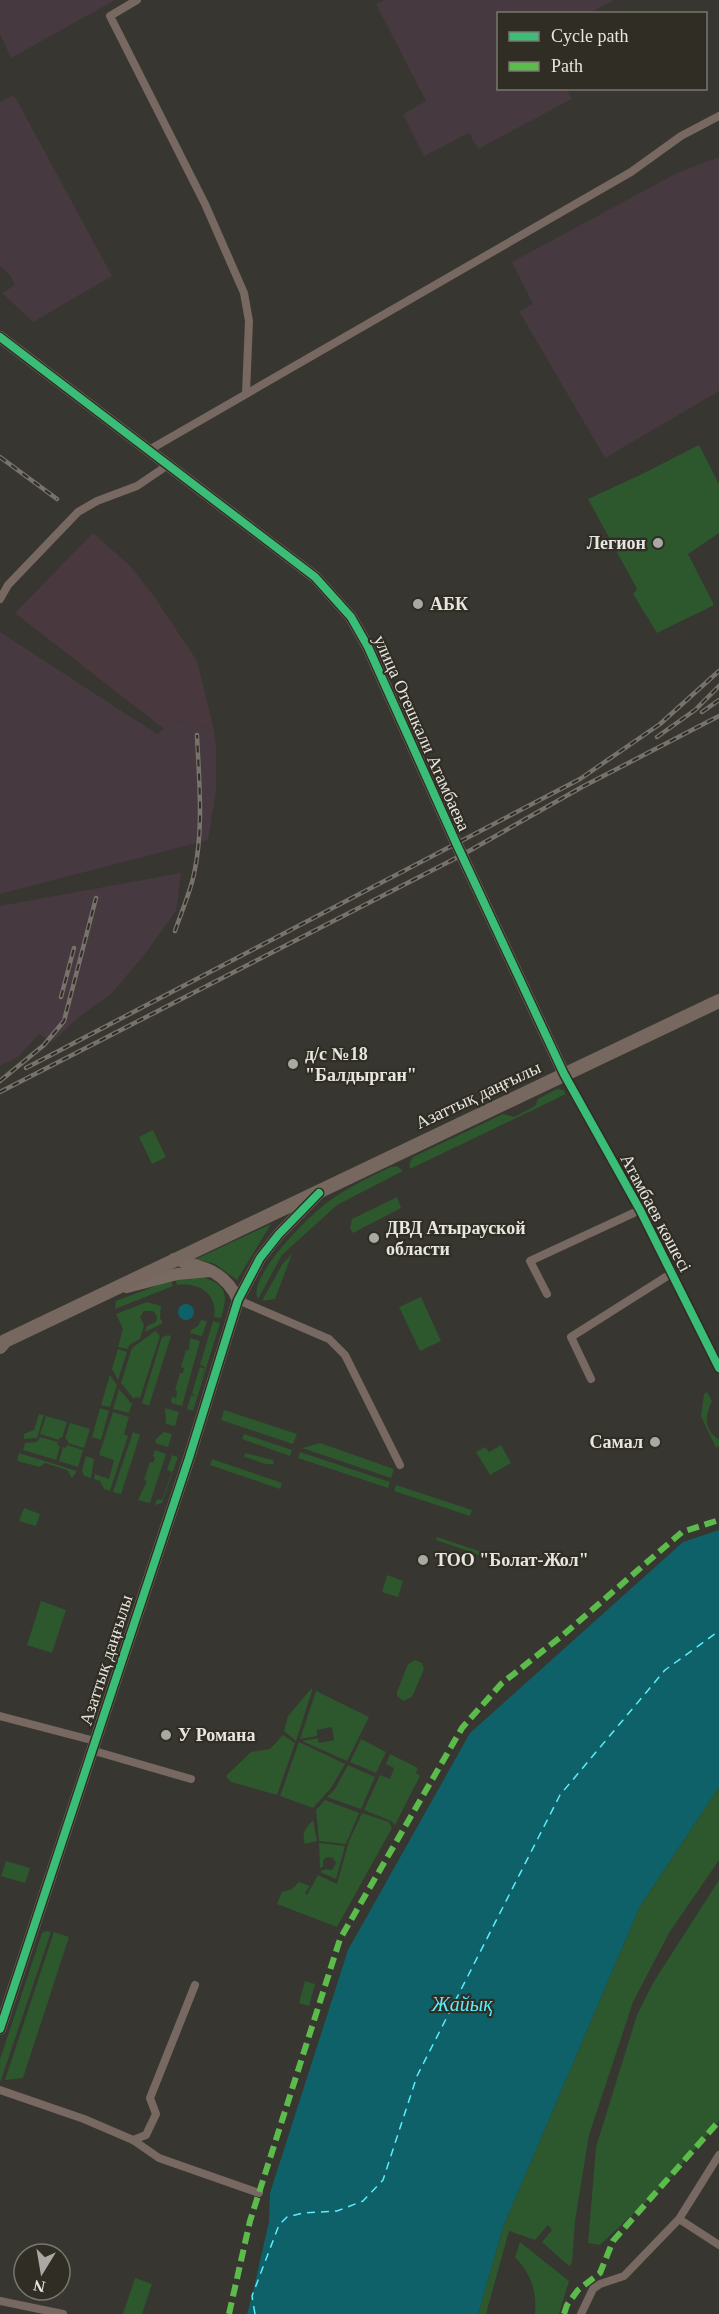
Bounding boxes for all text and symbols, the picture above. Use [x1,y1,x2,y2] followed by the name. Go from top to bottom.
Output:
[497,12,707,90] legend
[551,26,628,46] text: Cycle path
[551,56,583,76] text: Path
[587,533,646,553] place label: Легион
[651,536,665,550] marker: Легион
[430,594,468,614] place label: АБК
[411,597,425,611] marker: АБК
[370,632,474,834] street label: улица Отешкали Атамбаева
[305,1044,417,1085] place label: д/с №18 "Балдырган"
[286,1057,300,1071] marker: д/с №18 "Балдырган"
[412,1057,544,1133] street label: Азаттық даңғылы
[616,1151,696,1275] street label: Атамбаев көшесі
[386,1218,526,1259] place label: ДВД Атырауской области
[367,1231,381,1245] marker: ДВД Атырауской области
[590,1432,643,1452] place label: Самал
[648,1435,662,1449] marker: Самал
[435,1550,589,1570] place label: ТОО "Болат-Жол"
[416,1553,430,1567] marker: ТОО "Болат-Жол"
[75,1592,137,1728] street label: Азаттық даңғылы
[178,1725,255,1745] place label: У Романа
[159,1728,173,1742] marker: У Романа
[430,1993,493,2016] water label: Жайық
[12,2242,72,2302] north arrow
[32,2277,47,2296] text: N

